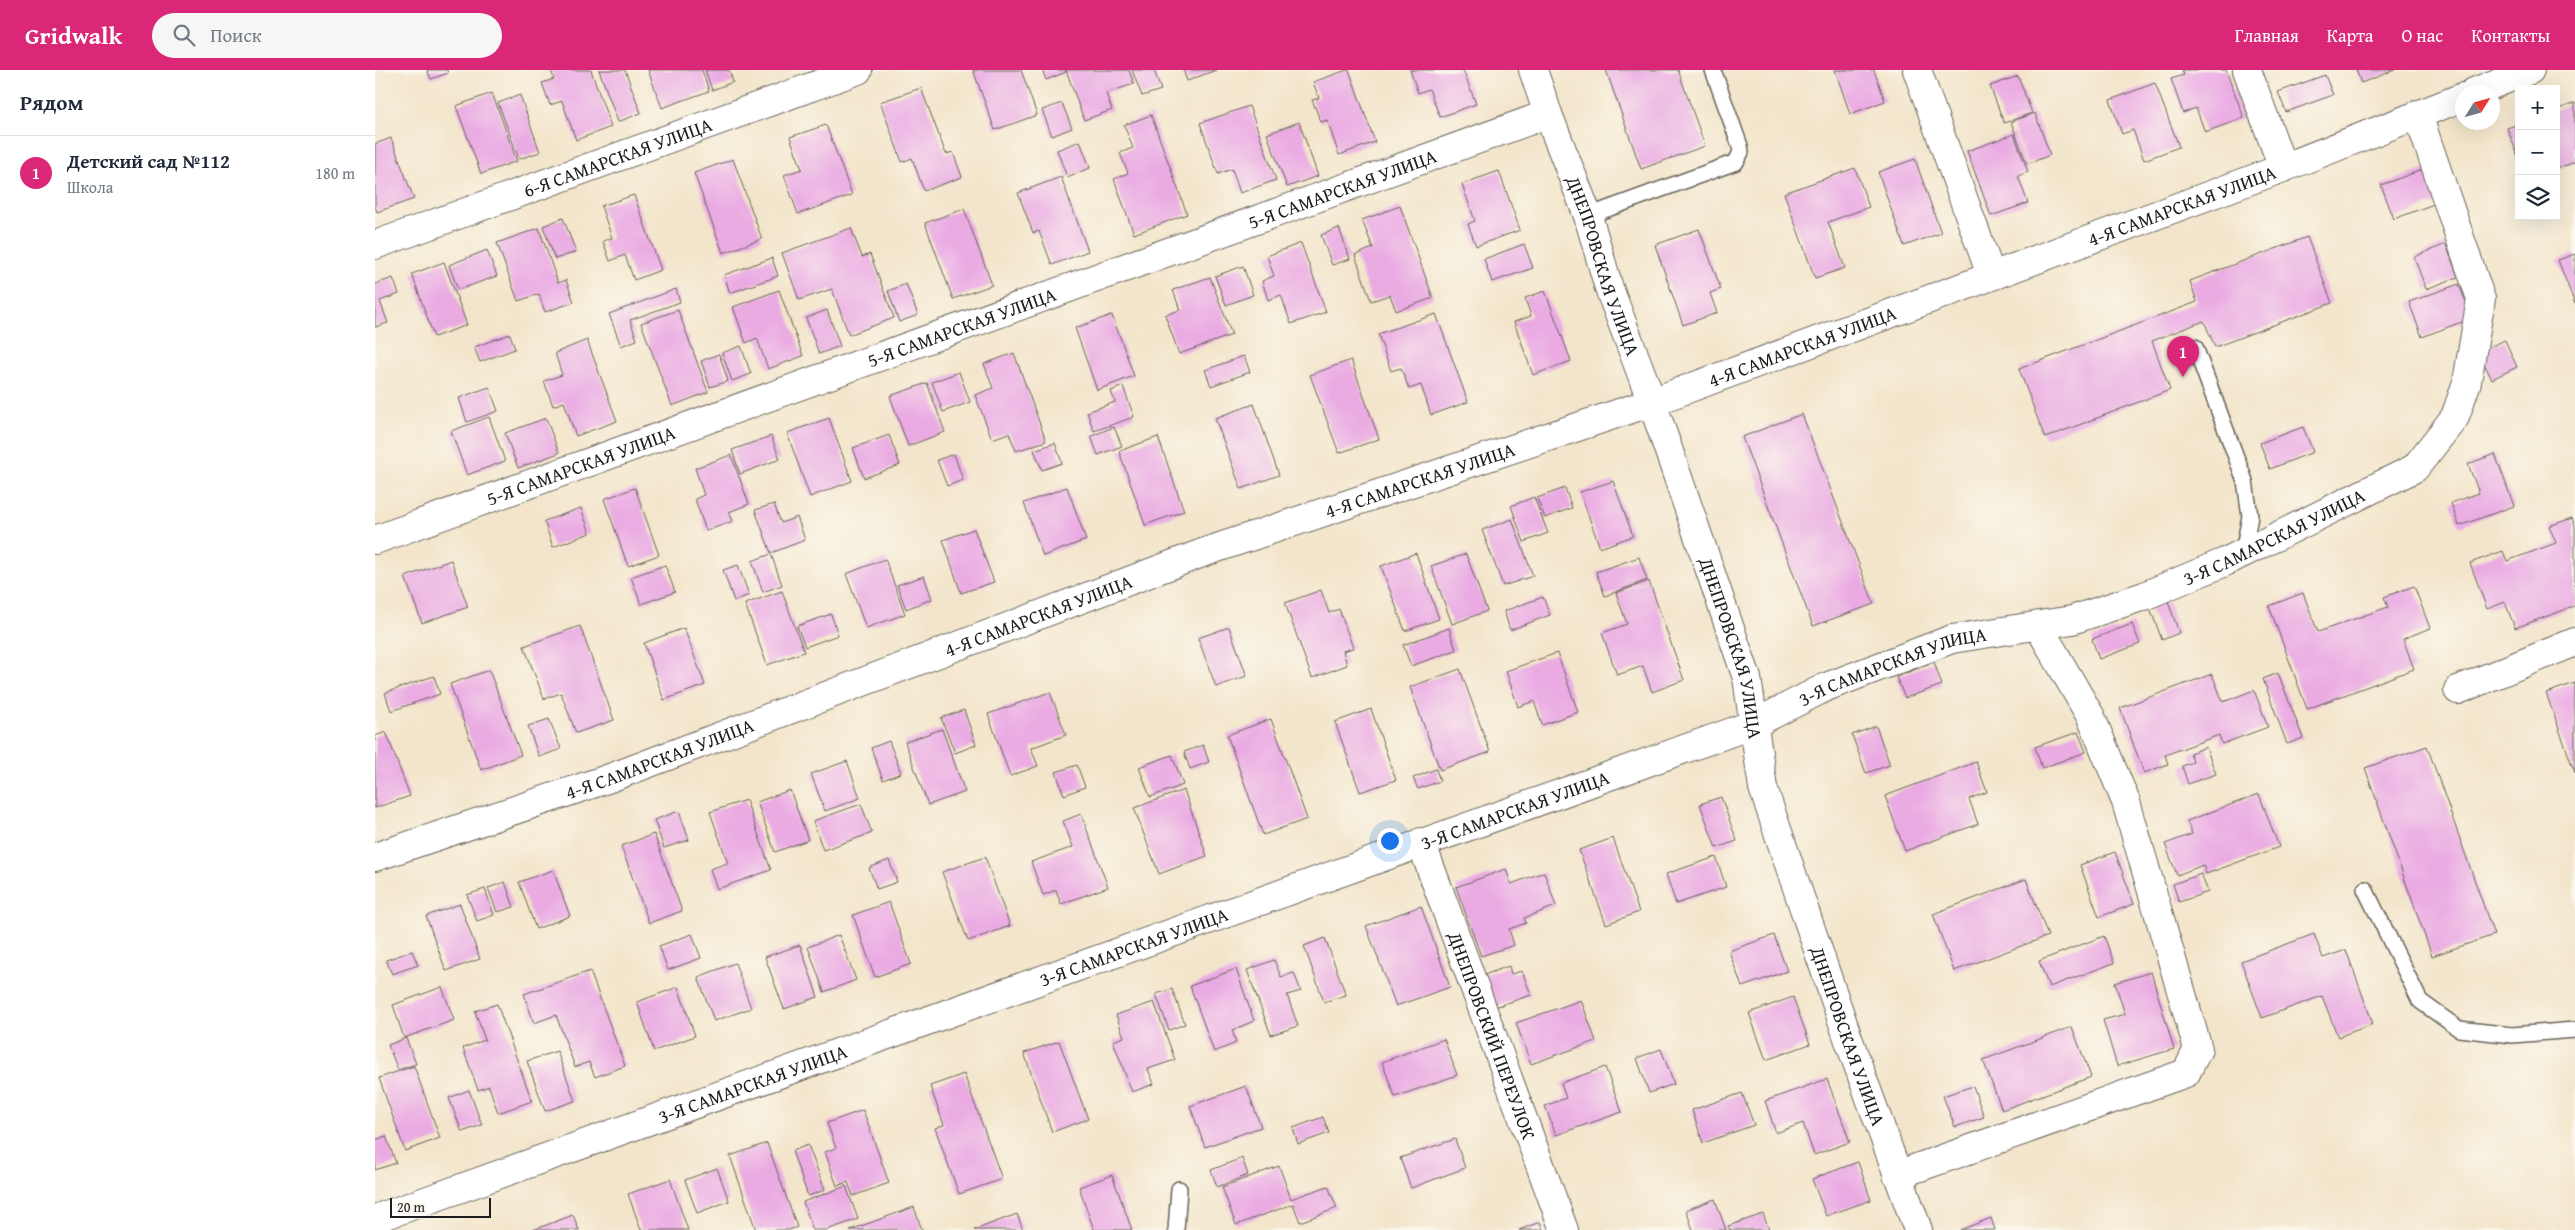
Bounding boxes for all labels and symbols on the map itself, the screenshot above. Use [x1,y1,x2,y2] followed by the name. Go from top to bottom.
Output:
[2455,85,2500,130] north arrow
[519,110,716,204] street label: 6-Я САМАРСКАЯ УЛИЦА
[1244,142,1441,236] street label: 5-Я САМАРСКАЯ УЛИЦА
[2084,158,2280,253] street label: 4-Я САМАРСКАЯ УЛИЦА
[1559,171,1647,360] street label: ДНЕПРОВСКАЯ УЛИЦА
[863,280,1060,374] street label: 5-Я САМАРСКАЯ УЛИЦА
[1704,298,1901,394] street label: 4-Я САМАРСКАЯ УЛИЦА
[2167,336,2199,377] pin: 1
[483,418,679,512] street label: 5-Я САМАРСКАЯ УЛИЦА
[1321,435,1519,525] street label: 4-Я САМАРСКАЯ УЛИЦА
[2179,481,2370,592] street label: 3-Я САМАРСКАЯ УЛИЦА
[1692,552,1770,741] street label: ДНЕПРОВСКАЯ УЛИЦА
[940,567,1137,664] street label: 4-Я САМАРСКАЯ УЛИЦА
[1793,620,1989,713] street label: 3-Я САМАРСКАЯ УЛИЦА
[562,711,758,806] street label: 4-Я САМАРСКАЯ УЛИЦА
[1417,763,1613,857] street label: 3-Я САМАРСКАЯ УЛИЦА
[1377,828,1403,854] your location
[1035,900,1232,993] street label: 3-Я САМАРСКАЯ УЛИЦА
[1441,926,1543,1143] street label: ДНЕПРОВСКИЙ ПЕРЕУЛОК
[1803,942,1893,1130] street label: ДНЕПРОВСКАЯ УЛИЦА
[654,1037,851,1130] street label: 3-Я САМАРСКАЯ УЛИЦА
[390,1195,491,1218] scale bar

